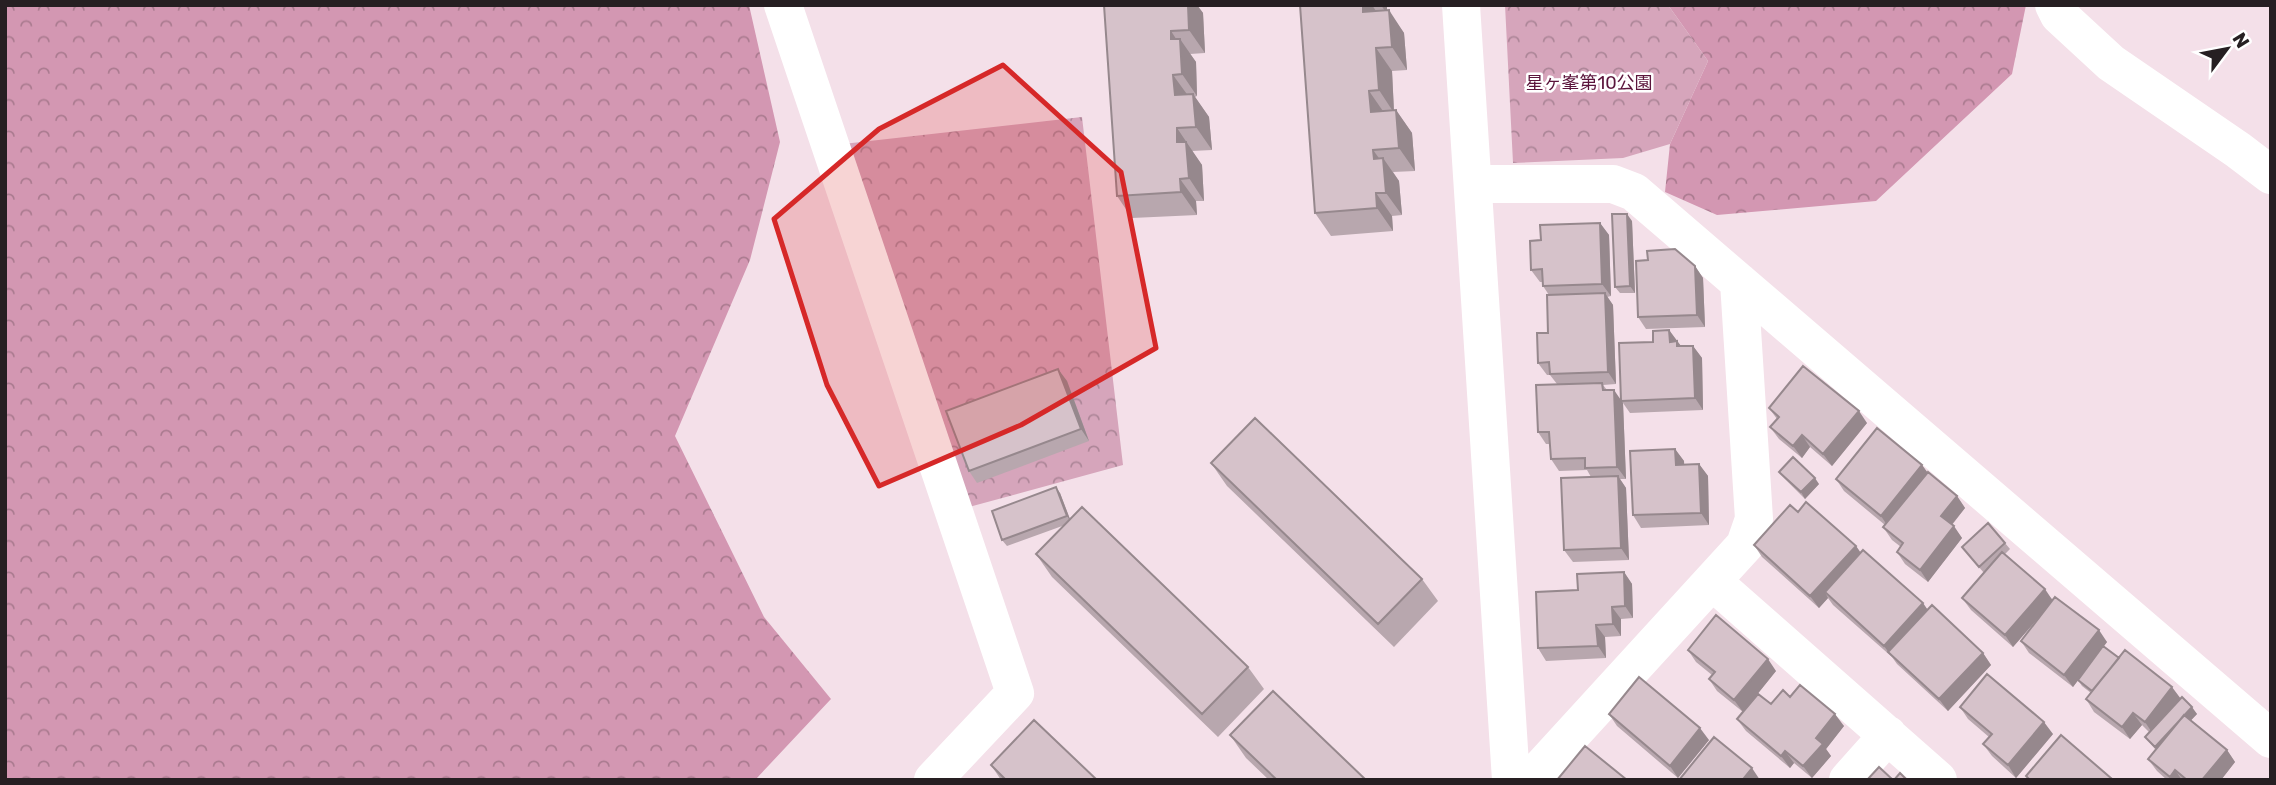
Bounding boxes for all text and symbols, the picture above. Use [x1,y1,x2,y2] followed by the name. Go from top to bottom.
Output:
[2192,14,2262,84] north arrow
[2228,28,2254,52] text: N
[1525,72,1653,94] park label: 星ヶ峯第10公園

